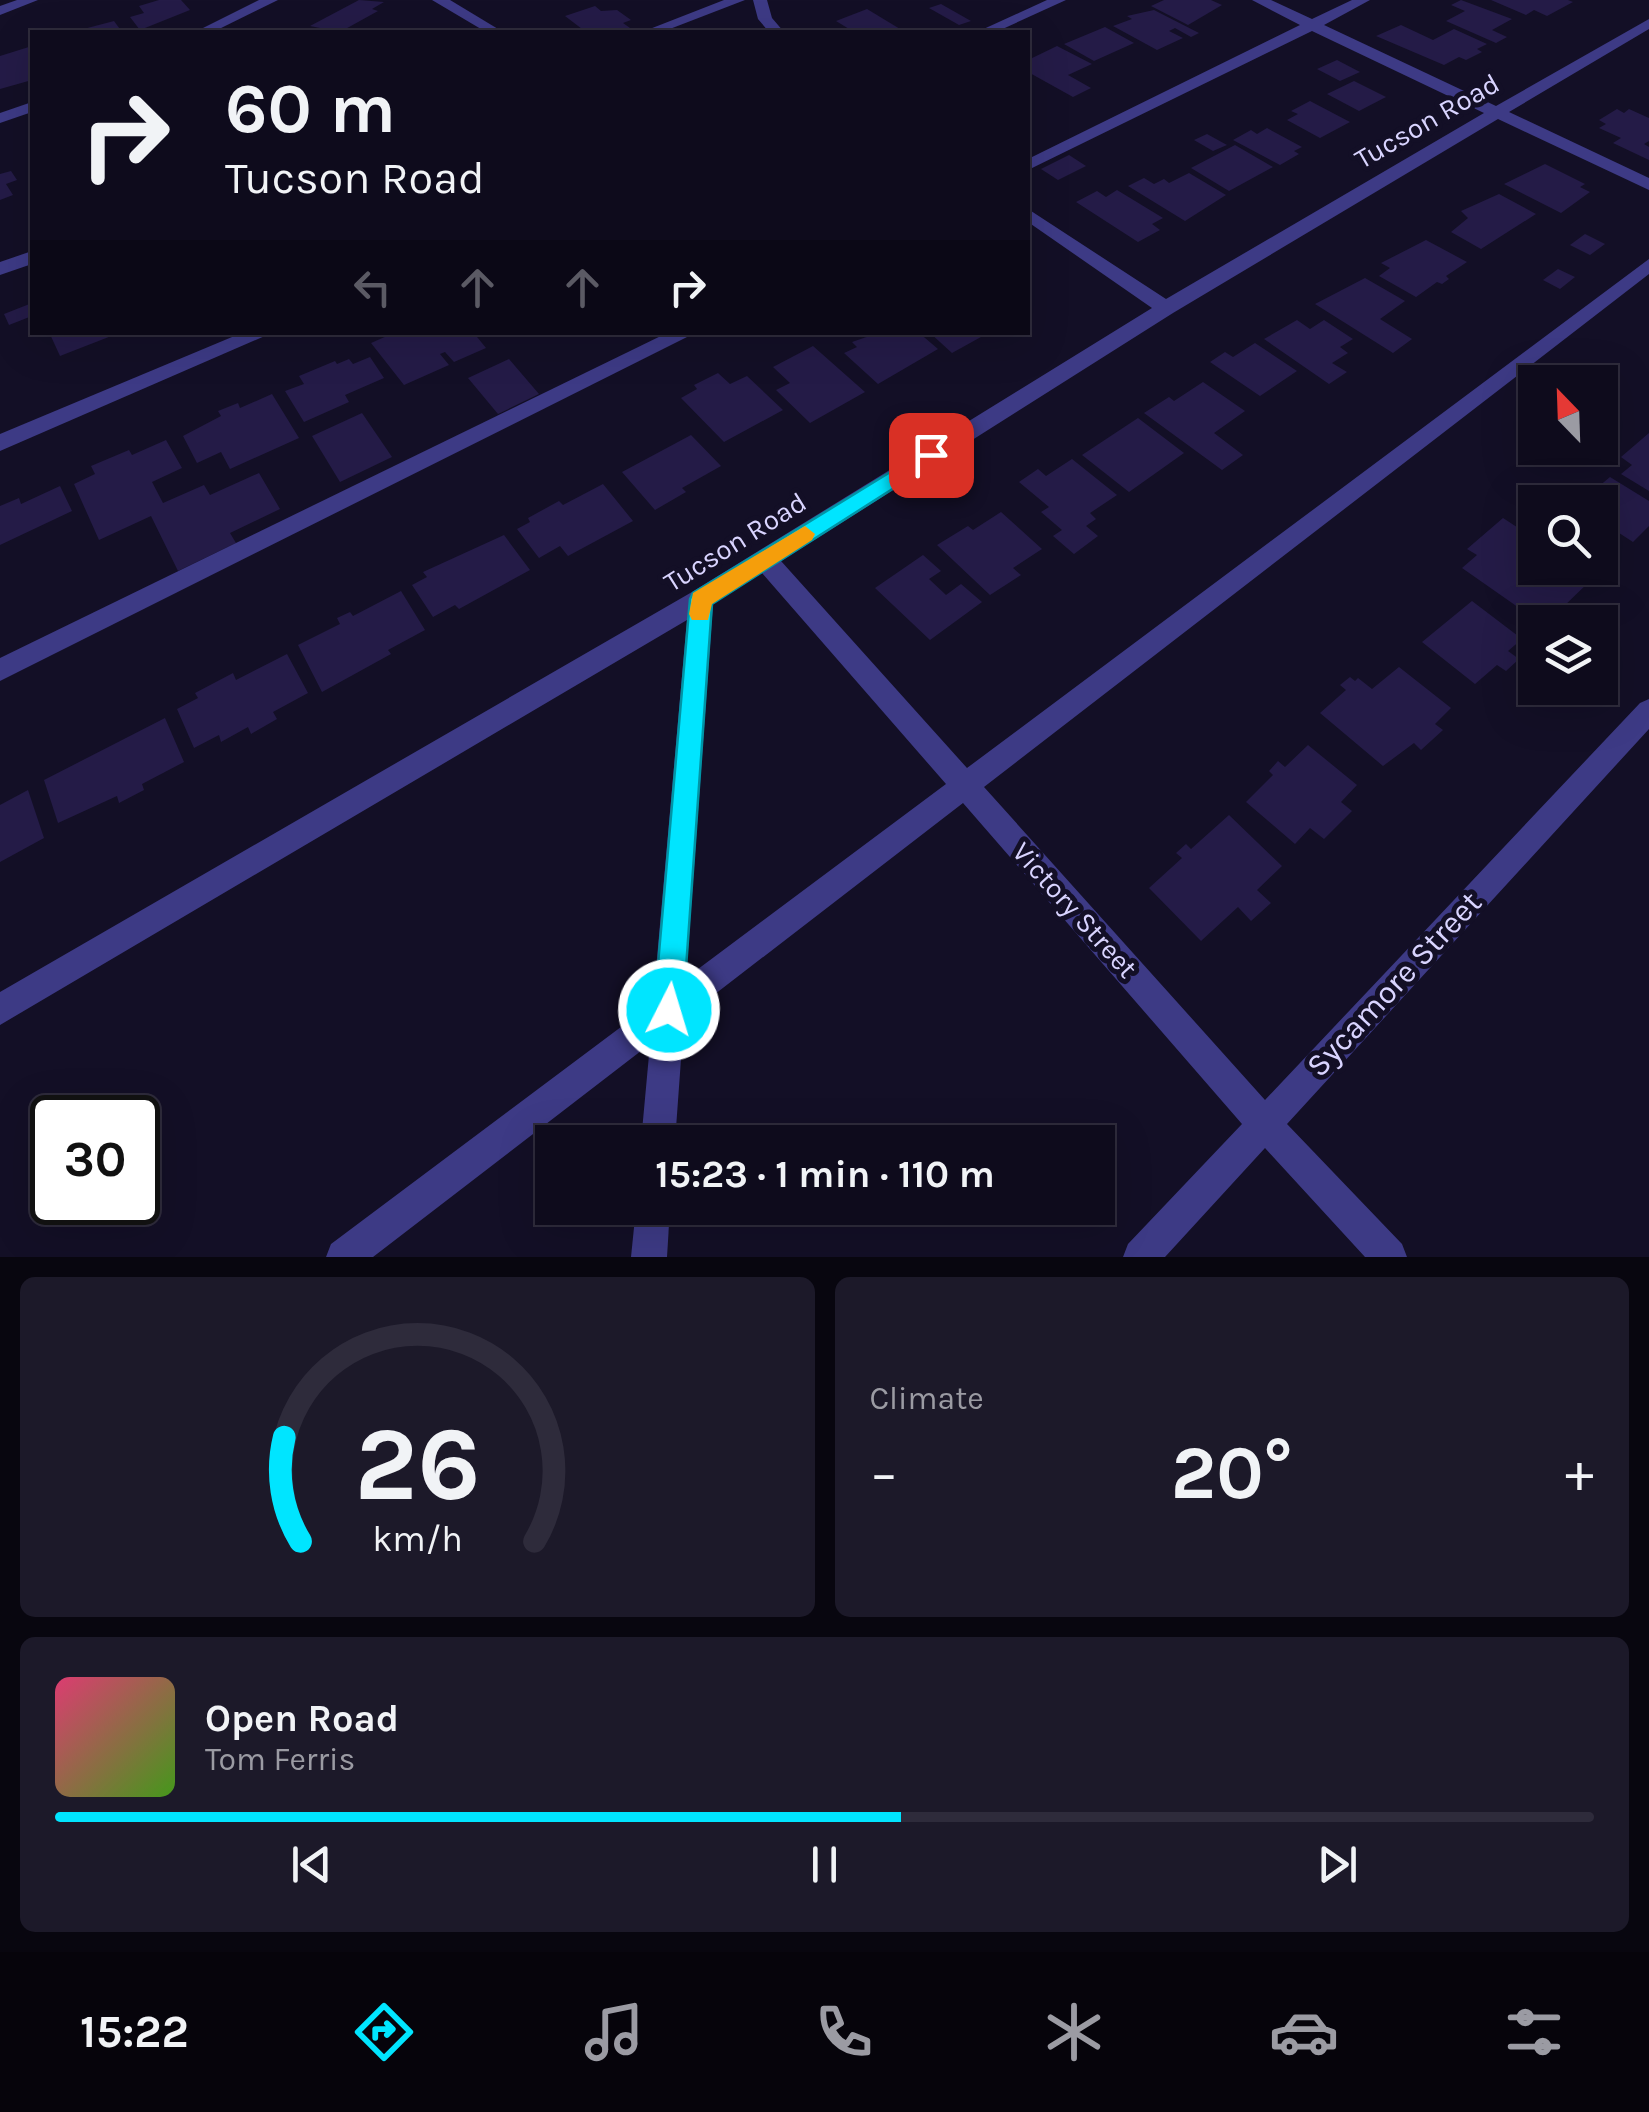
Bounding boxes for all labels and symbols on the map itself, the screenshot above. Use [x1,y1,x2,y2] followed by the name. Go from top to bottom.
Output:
[1349,66,1505,176] street label: Tucson Road
[1518,365,1618,465] north arrow
[889,413,974,498] pin
[658,485,812,599] street label: Tucson Road
[1006,835,1144,985] street label: Victory Street
[1299,884,1489,1084] street label: Sycamore Street
[617,958,721,1062] position arrow
[30,1095,160,1225] speed limit sign: 30

